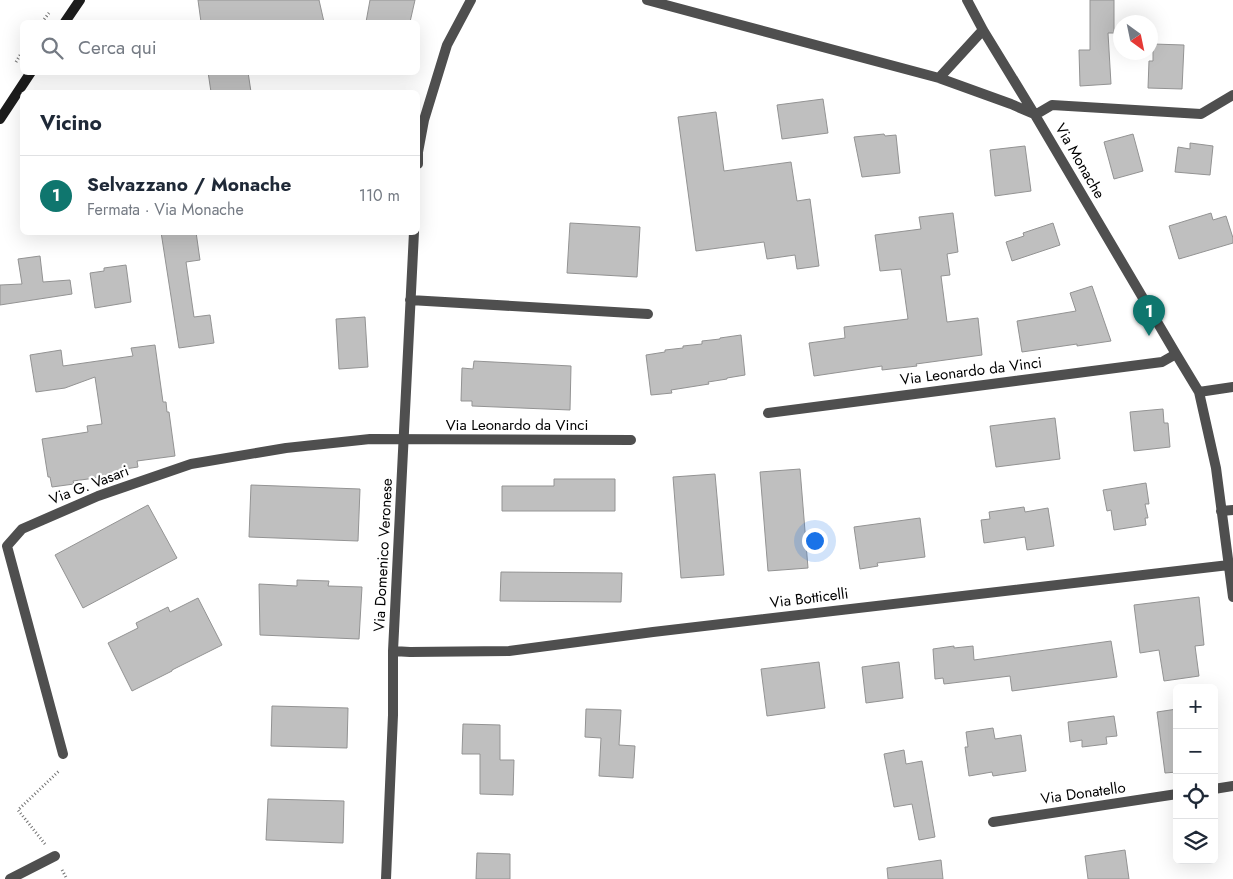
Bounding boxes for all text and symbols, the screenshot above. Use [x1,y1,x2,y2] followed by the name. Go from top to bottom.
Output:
[1113,15,1158,60] north arrow
[20,20,420,75] search box
[38,34,66,62] icon: search
[78,34,157,61] text: Cerca qui
[40,108,102,138] text: Vicino
[1050,119,1111,203] street label: Via Monache
[87,171,291,198] text: Selvazzano / Monache
[52,184,60,207] text: 1
[359,184,400,207] text: 110 m
[87,198,244,221] text: Fermata · Via Monache
[1133,295,1165,336] pin: 1
[899,351,1043,391] street label: Via Leonardo da Vinci
[446,414,588,436] street label: Via Leonardo da Vinci
[46,460,132,510] street label: Via G. Vasari
[368,477,398,632] street label: Via Domenico Veronese
[802,528,828,554] your location
[769,582,849,614] street label: Via Botticelli
[1173,684,1218,864] map controls
[1173,684,1218,729] button: +
[1173,729,1218,774] button: −
[1173,774,1218,819] button: locate
[1039,776,1127,810] street label: Via Donatello
[1173,819,1218,864] button: layers

